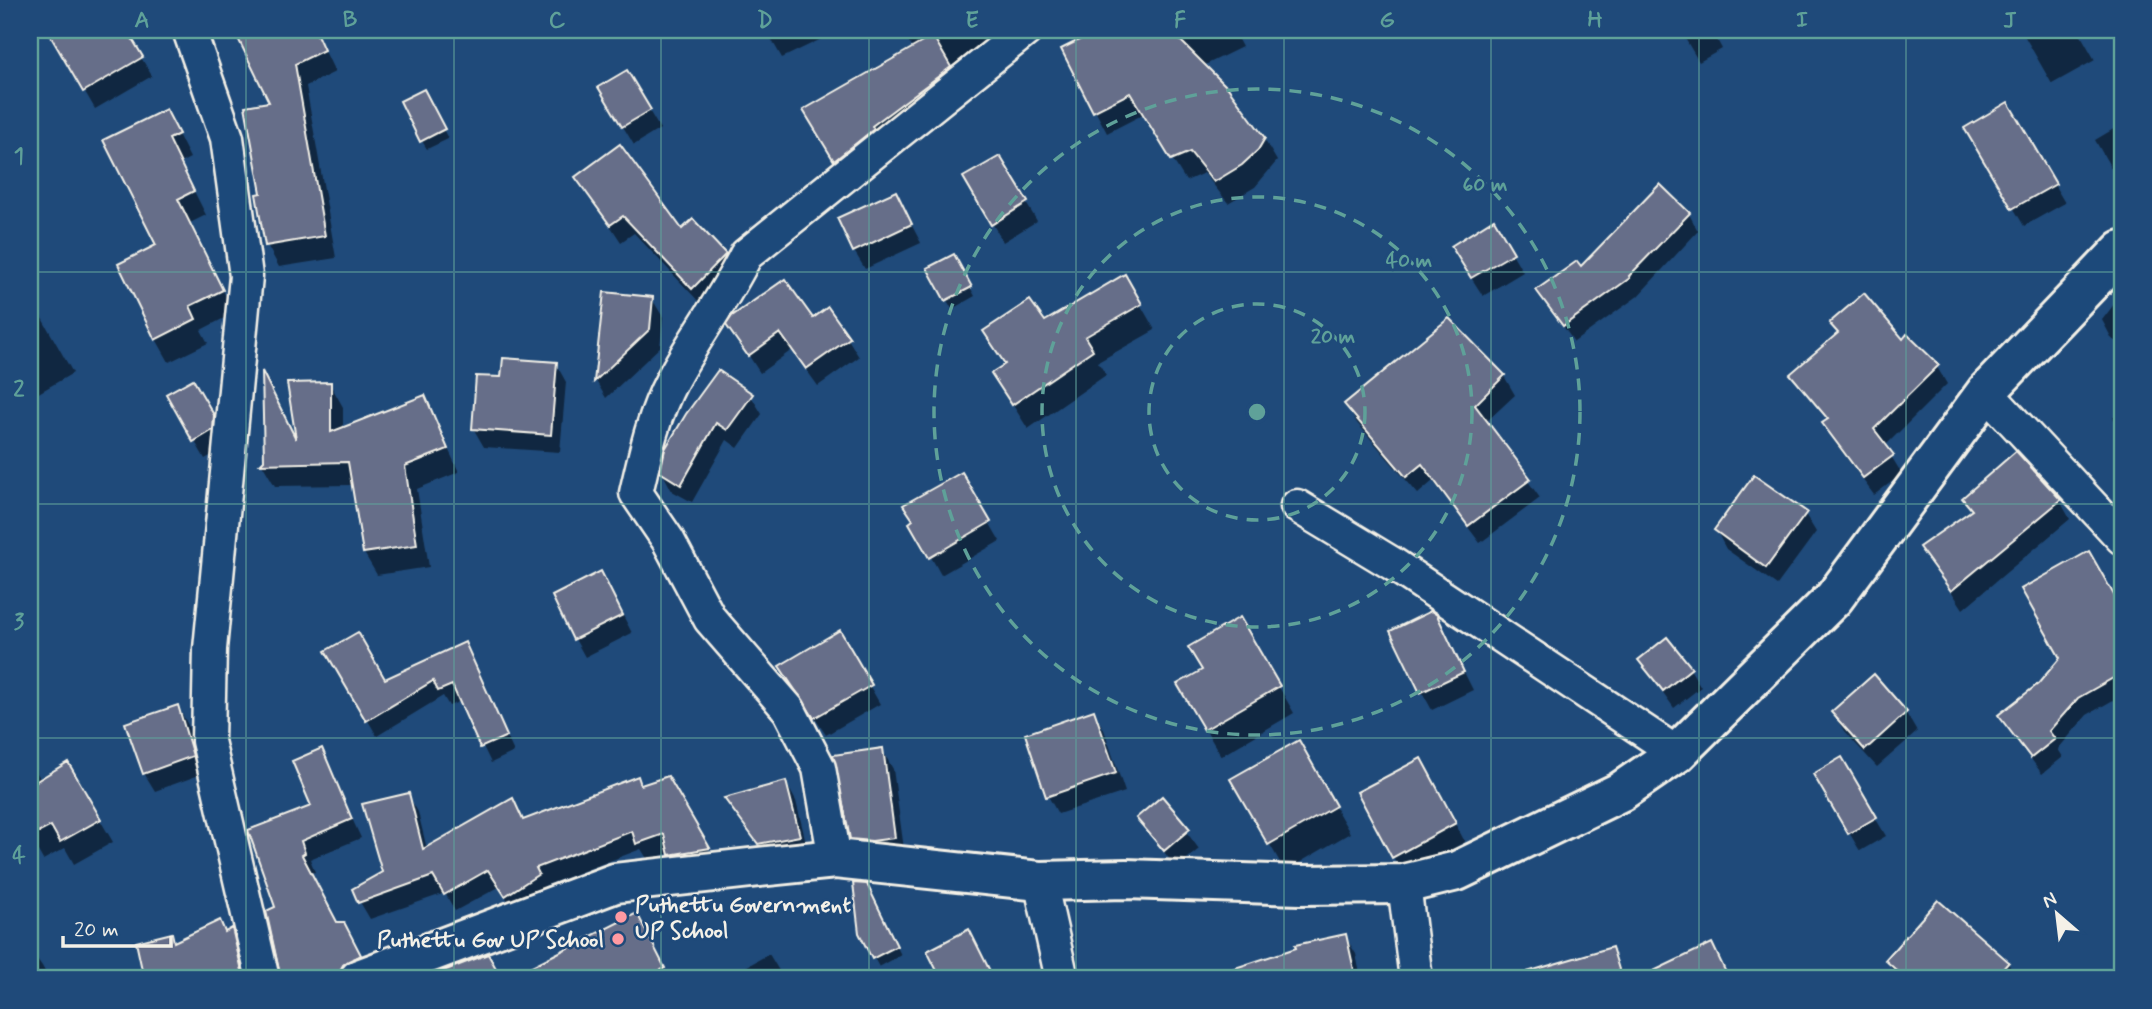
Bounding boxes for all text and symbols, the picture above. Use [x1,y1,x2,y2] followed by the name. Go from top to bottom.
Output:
[134,6,150,36] text: A
[343,6,358,36] text: B
[549,6,566,36] text: C
[757,6,773,36] text: D
[965,6,979,36] text: E
[1174,6,1186,36] text: F
[1379,6,1395,36] text: G
[1587,6,1603,36] text: H
[1796,6,1808,36] text: I
[2003,6,2017,36] text: J
[14,142,24,172] text: 1
[1462,171,1508,199] text: 60 m
[1386,247,1433,275] text: 40 m
[1311,323,1356,351] text: 20 m
[13,375,25,405] text: 2
[1245,400,1269,424] centre of rings
[14,608,25,638] text: 3
[12,841,26,871] text: 4
[2022,880,2092,950] north arrow
[2038,886,2061,914] text: N
[635,891,851,947] place label: Puthettu Government UP School
[63,904,172,948] scale bar
[613,909,629,925] marker: Puthettu Government UP School
[74,916,119,944] text: 20 m
[377,926,604,956] place label: Puthettu Gov UP School
[610,931,626,947] marker: Puthettu Gov UP School

